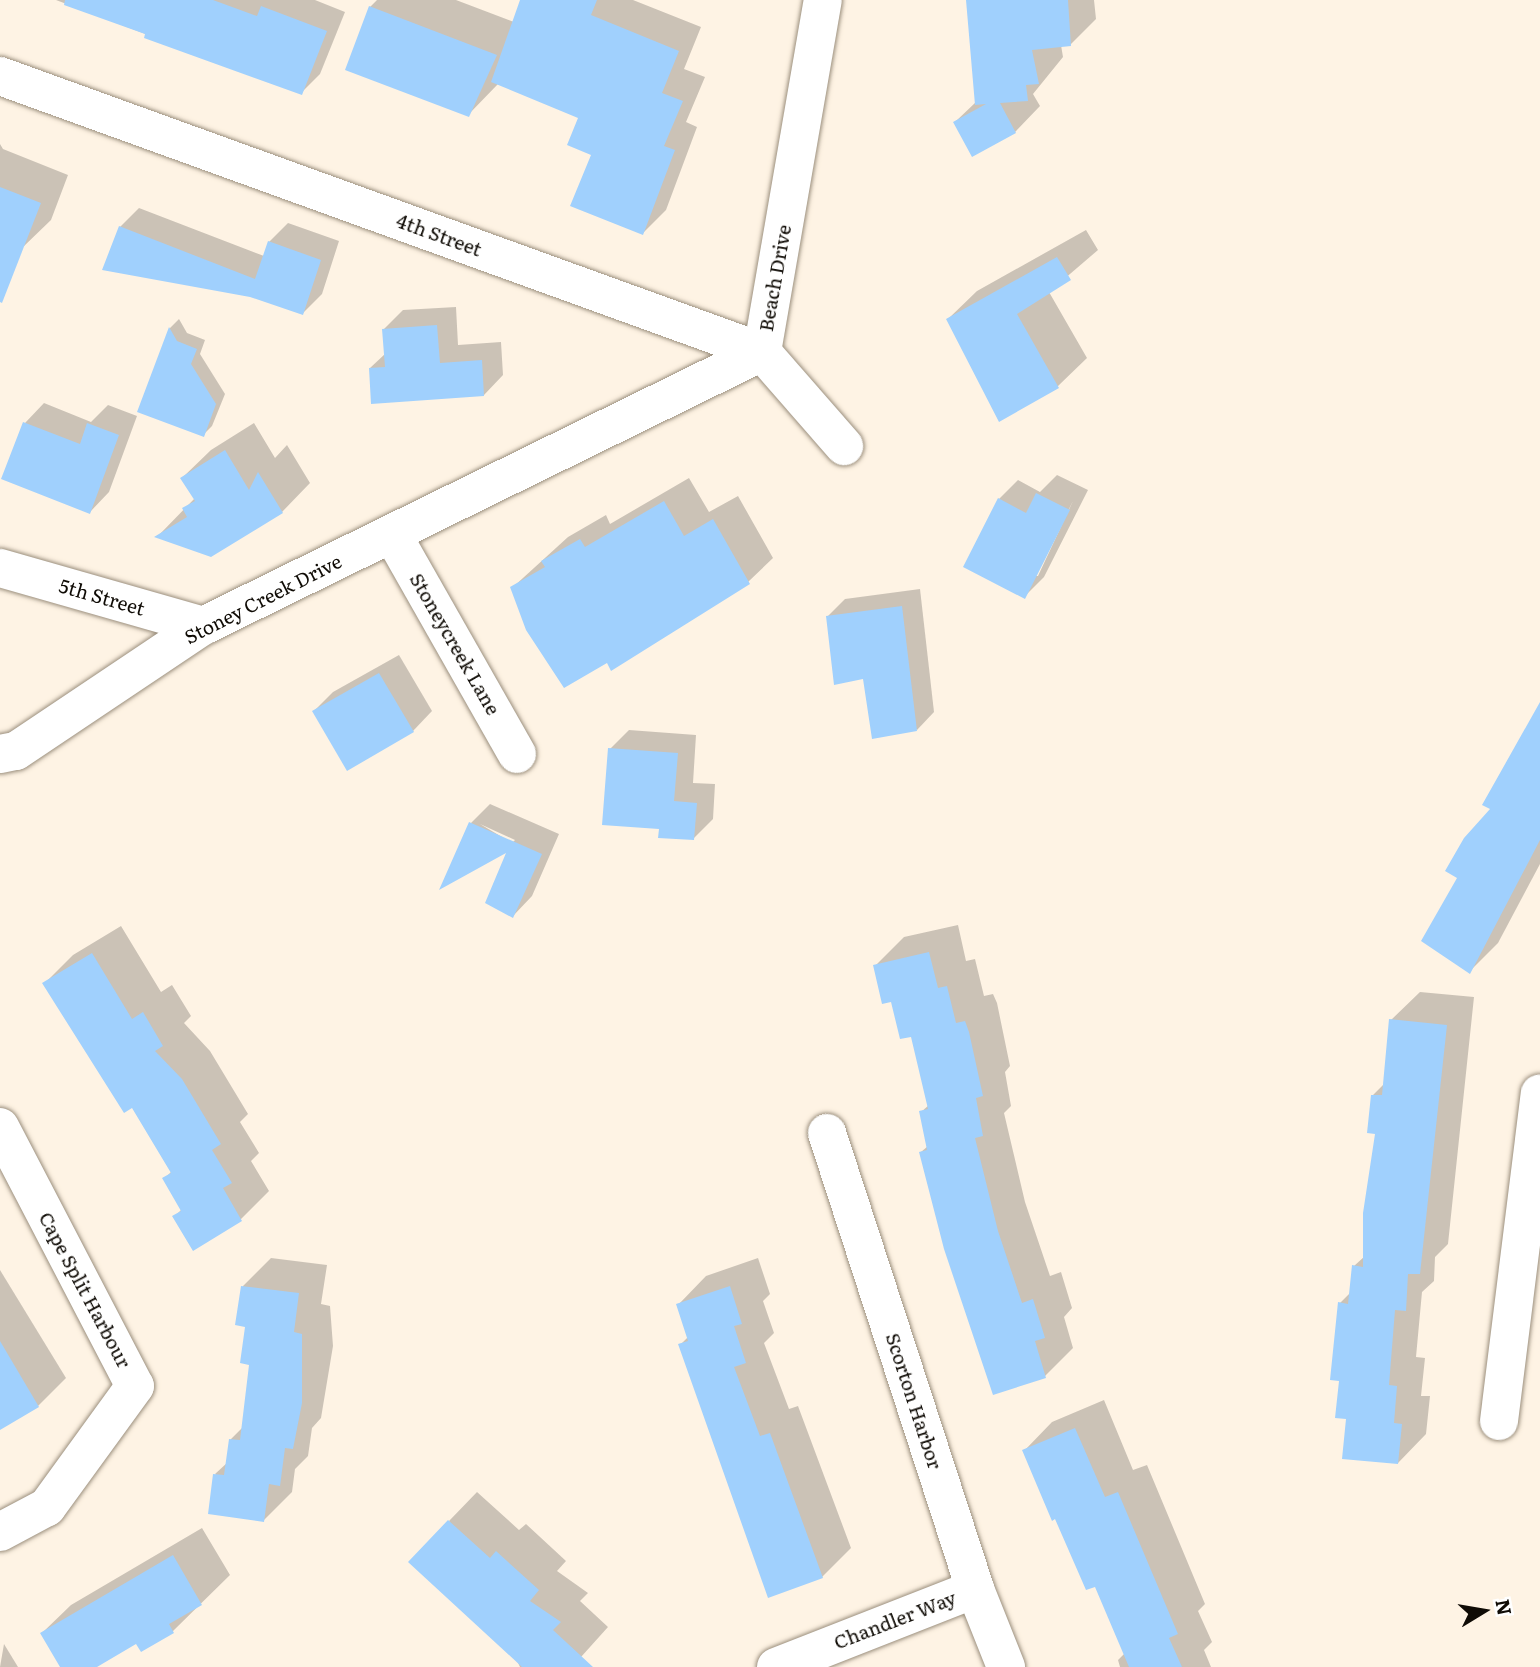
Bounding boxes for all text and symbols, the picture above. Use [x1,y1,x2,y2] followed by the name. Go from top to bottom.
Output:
[393,209,485,261] street label: 4th Street
[754,223,796,333] street label: Beach Drive
[181,550,345,648] street label: Stoney Creek Drive
[405,569,505,719] street label: Stoneycreek Lane
[57,574,147,620] street label: 5th Street
[34,1208,136,1372] street label: Cape Split Harbour
[881,1330,947,1472] street label: Scorton Harbor
[1449,1576,1519,1646] north arrow
[831,1586,959,1654] street label: Chandler Way
[1489,1596,1520,1617] text: N

